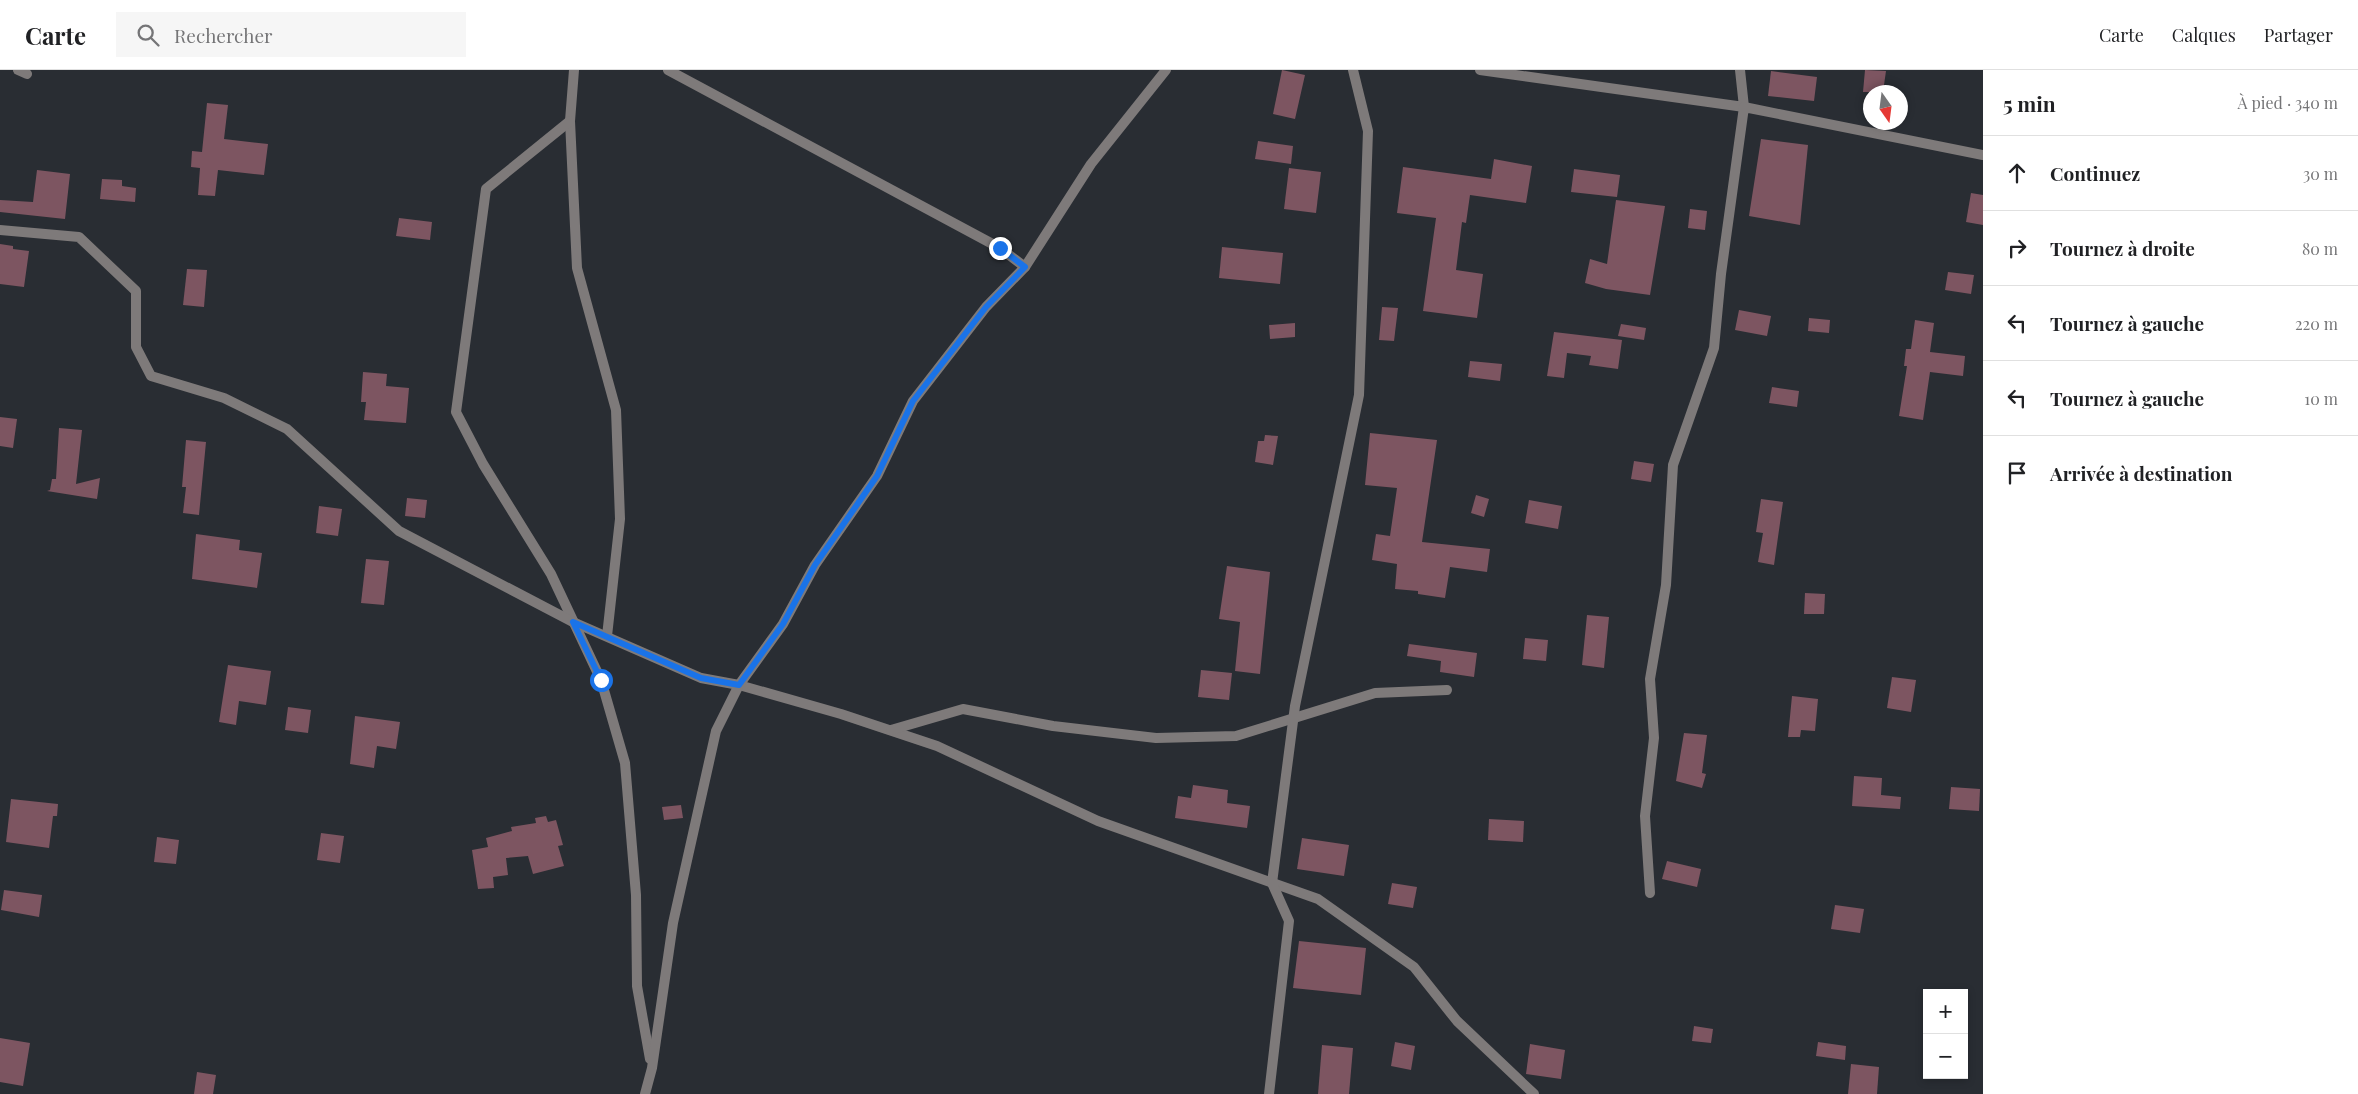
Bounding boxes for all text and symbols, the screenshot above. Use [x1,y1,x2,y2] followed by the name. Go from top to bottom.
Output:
[116,12,466,57] search box
[25,19,86,51] text: Carte
[134,21,162,49] icon: search
[174,22,273,48] text: Rechercher
[2099,23,2144,47] text: Carte
[2172,23,2236,47] text: Calques
[2264,23,2333,47] text: Partager
[1863,85,1908,130] north arrow
[2003,89,2056,117] text: 5 min
[2237,92,2338,113] text: À pied · 340 m
[2003,159,2031,187] icon: ahead
[2050,160,2140,186] text: Continuez
[2303,163,2338,184] text: 30 m
[2003,234,2031,262] icon: right
[2050,235,2195,261] text: Tournez à droite
[989,237,1012,260] route end
[2302,238,2338,259] text: 80 m
[2003,309,2031,337] icon: left
[2050,310,2204,336] text: Tournez à gauche
[2295,313,2338,334] text: 220 m
[2003,384,2031,412] icon: left
[2050,385,2204,411] text: Tournez à gauche
[2304,388,2338,409] text: 10 m
[2003,459,2031,487] icon: arrive
[2050,460,2232,486] text: Arrivée à destination
[590,669,613,692] route start
[1923,989,1968,1079] map controls
[1923,989,1968,1034] button: +
[1923,1034,1968,1079] button: −

